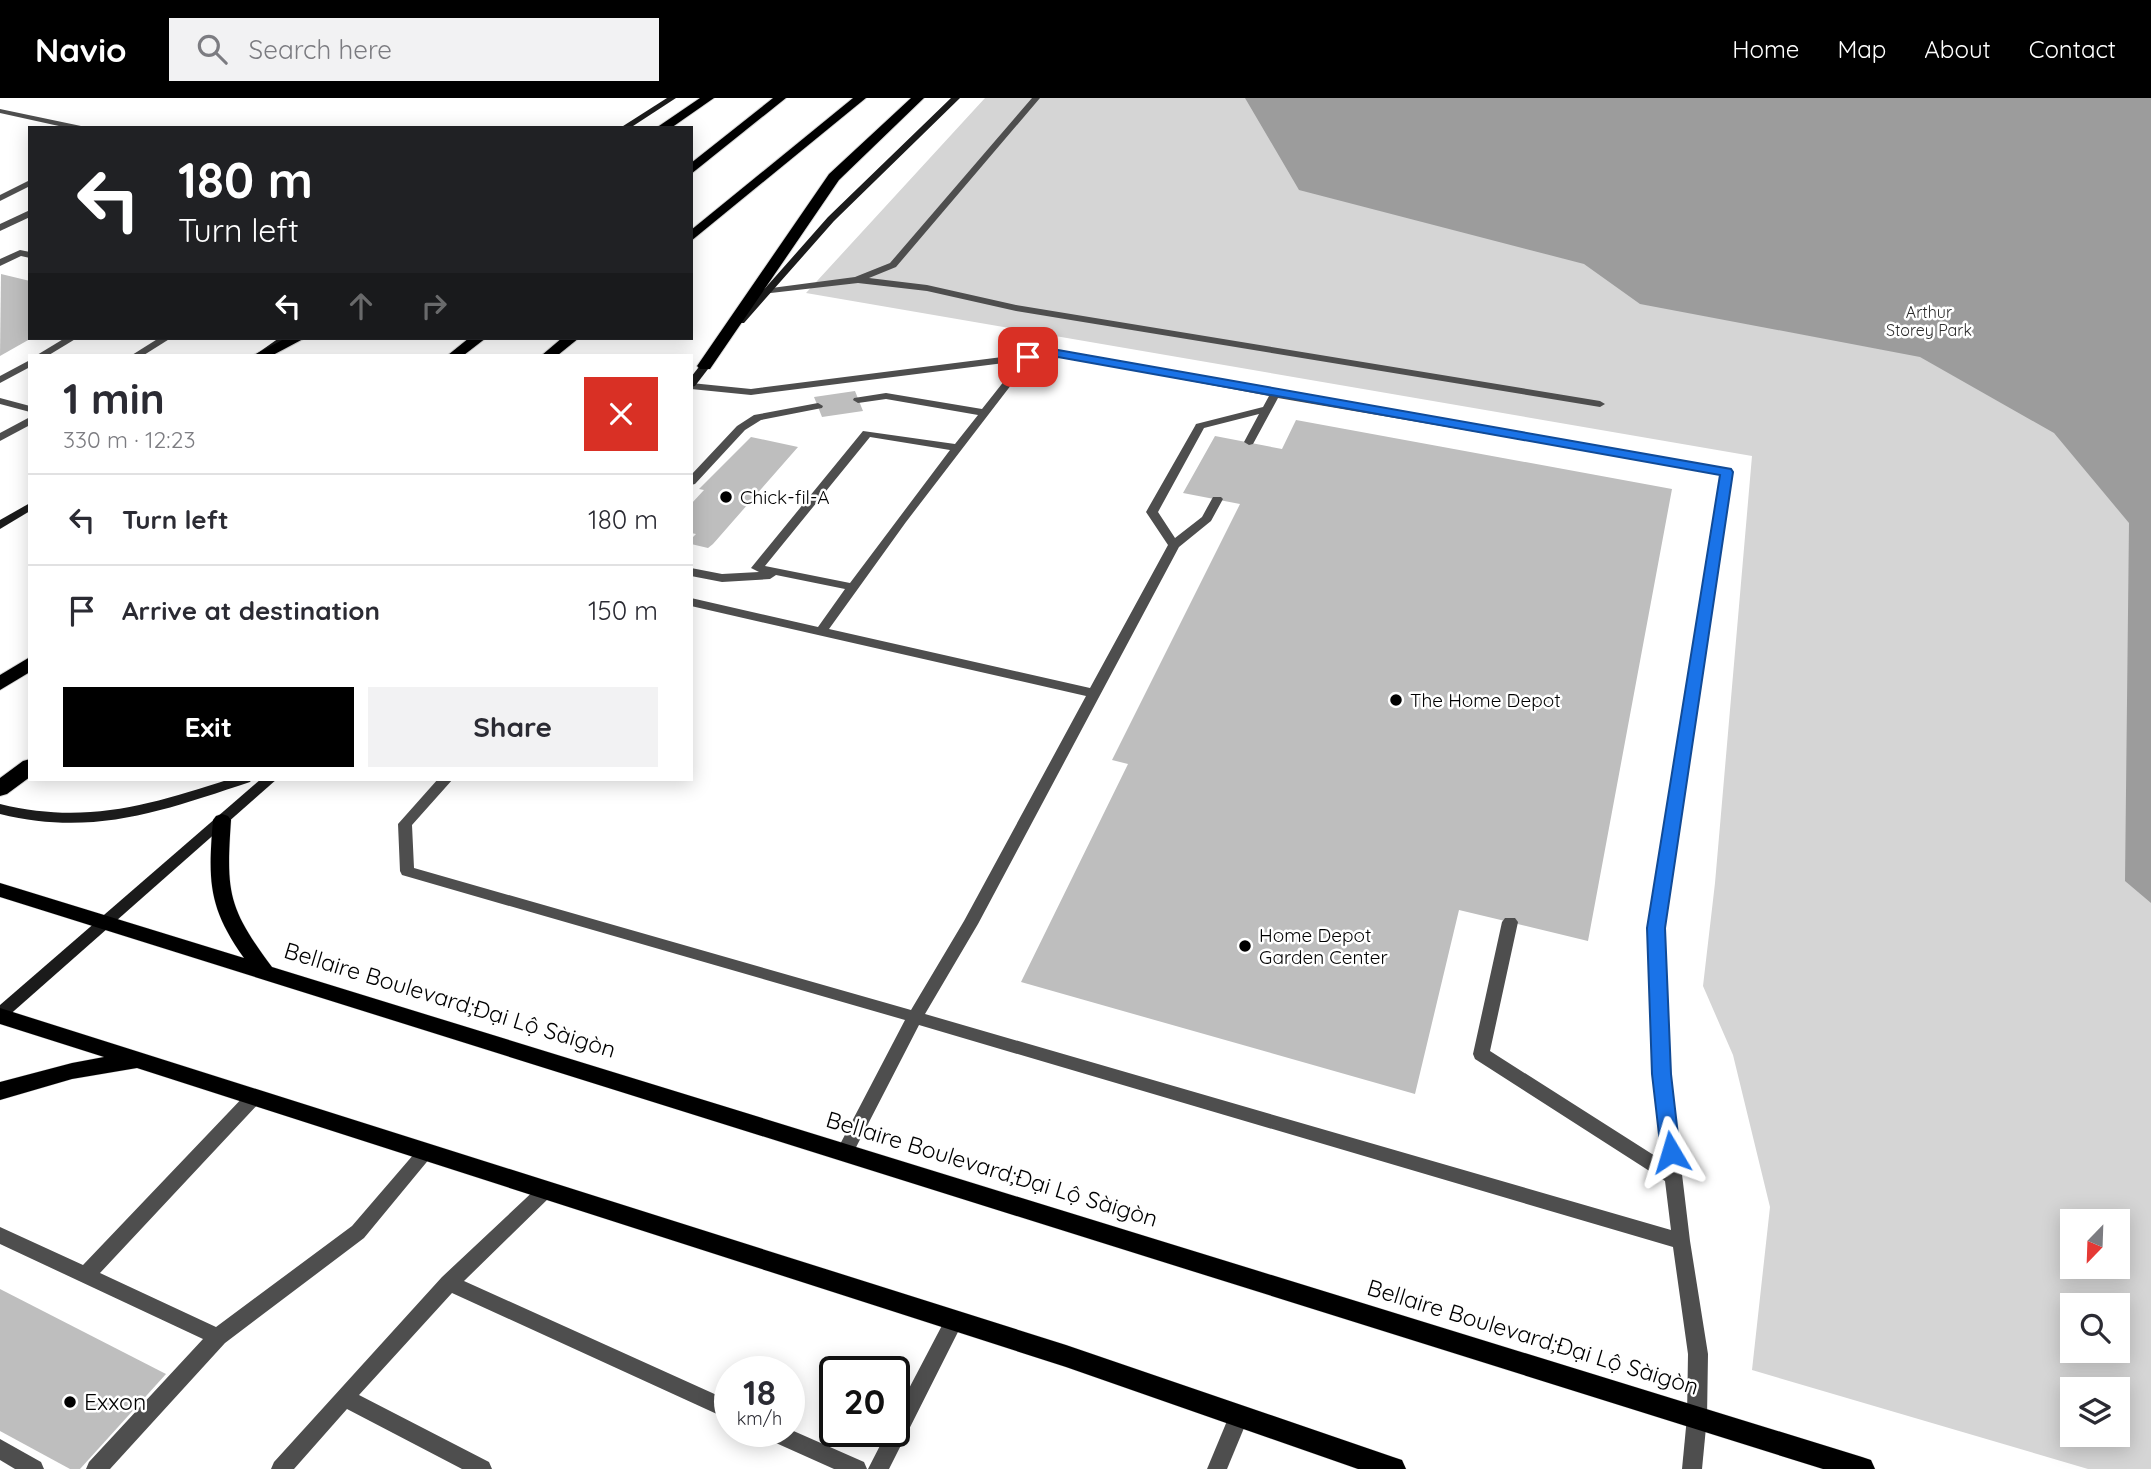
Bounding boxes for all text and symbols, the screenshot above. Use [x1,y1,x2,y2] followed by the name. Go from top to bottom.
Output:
[169,18,659,81] search box
[35,29,127,70] text: Navio
[193,30,231,68] icon: search
[249,33,392,66] text: Search here
[1732,34,1799,64] text: Home
[1837,34,1886,64] text: Map
[1924,34,1991,64] text: About
[2029,34,2116,64] text: Contact
[178,149,313,210] text: 180 m
[63,154,154,245] icon: left
[178,210,299,250] text: Turn left
[269,287,307,325] icon: left
[342,287,380,325] icon: ahead
[415,287,453,325] icon: right
[1886,302,1972,340] park label: Arthur Storey Park
[998,327,1058,387] pin
[1009,338,1047,376] icon: arrive
[63,372,165,425] text: 1 min
[584,377,658,451] button: close
[63,425,195,454] text: 330 m · 12:23
[740,485,830,509] place label: Chick-fil-A
[718,489,734,505] marker: Chick-fil-A
[63,501,101,539] icon: left
[122,503,229,536] text: Turn left
[588,503,658,536] text: 180 m
[63,592,101,630] icon: arrive
[122,594,380,627] text: Arrive at destination
[588,594,658,627] text: 150 m
[63,687,354,767] button: Exit
[368,687,658,767] button: Share
[1410,688,1561,712] place label: The Home Depot
[1388,692,1404,708] marker: The Home Depot
[1259,923,1389,969] place label: Home Depot Garden Center
[281,935,619,1064] street label: Bellaire Boulevard;Đại Lộ Sàigòn
[1237,938,1253,954] marker: Home Depot Garden Center
[823,1104,1161,1233] street label: Bellaire Boulevard;Đại Lộ Sàigòn
[1634,1115,1708,1189] position arrow
[2060,1209,2130,1279] north arrow
[2060,1209,2130,1447] map controls
[1364,1272,1702,1401] street label: Bellaire Boulevard;Đại Lộ Sàigòn
[2060,1293,2130,1363] button: search
[819,1356,910,1447] speed limit sign: 20
[743,1370,776,1414] text: 18
[2060,1377,2130,1447] button: layers
[84,1387,146,1416] place label: Exxon
[62,1394,78,1410] marker: Exxon
[737,1407,782,1430] text: km/h

